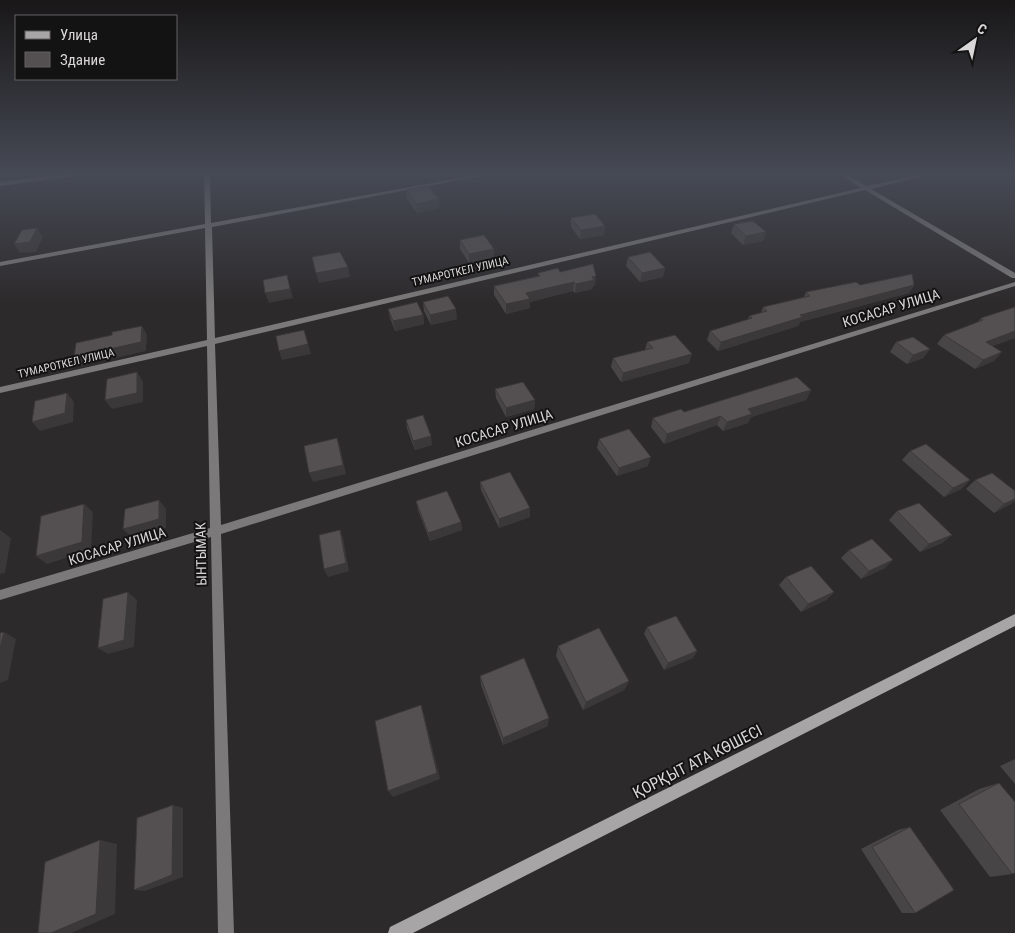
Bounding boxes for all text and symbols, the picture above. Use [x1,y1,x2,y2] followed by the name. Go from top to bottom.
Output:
[15,15,178,80] legend
[950,15,1000,65] north arrow
[974,20,990,38] text: С
[60,26,98,44] text: Улица
[60,51,105,69] text: Здание
[411,254,510,289] street label: ТУМАРОТКЕЛ УЛИЦА
[841,286,941,330] street label: КОСАСАР УЛИЦА
[17,346,116,381] street label: ТУМАРОТКЕЛ УЛИЦА
[454,406,554,450] street label: КОСАСАР УЛИЦА
[192,522,210,586] street label: ЫНТЫМАК
[67,524,167,568] street label: КОСАСАР УЛИЦА
[629,721,765,802] street label: ҚОРҚЫТ АТА КӨШЕСІ

